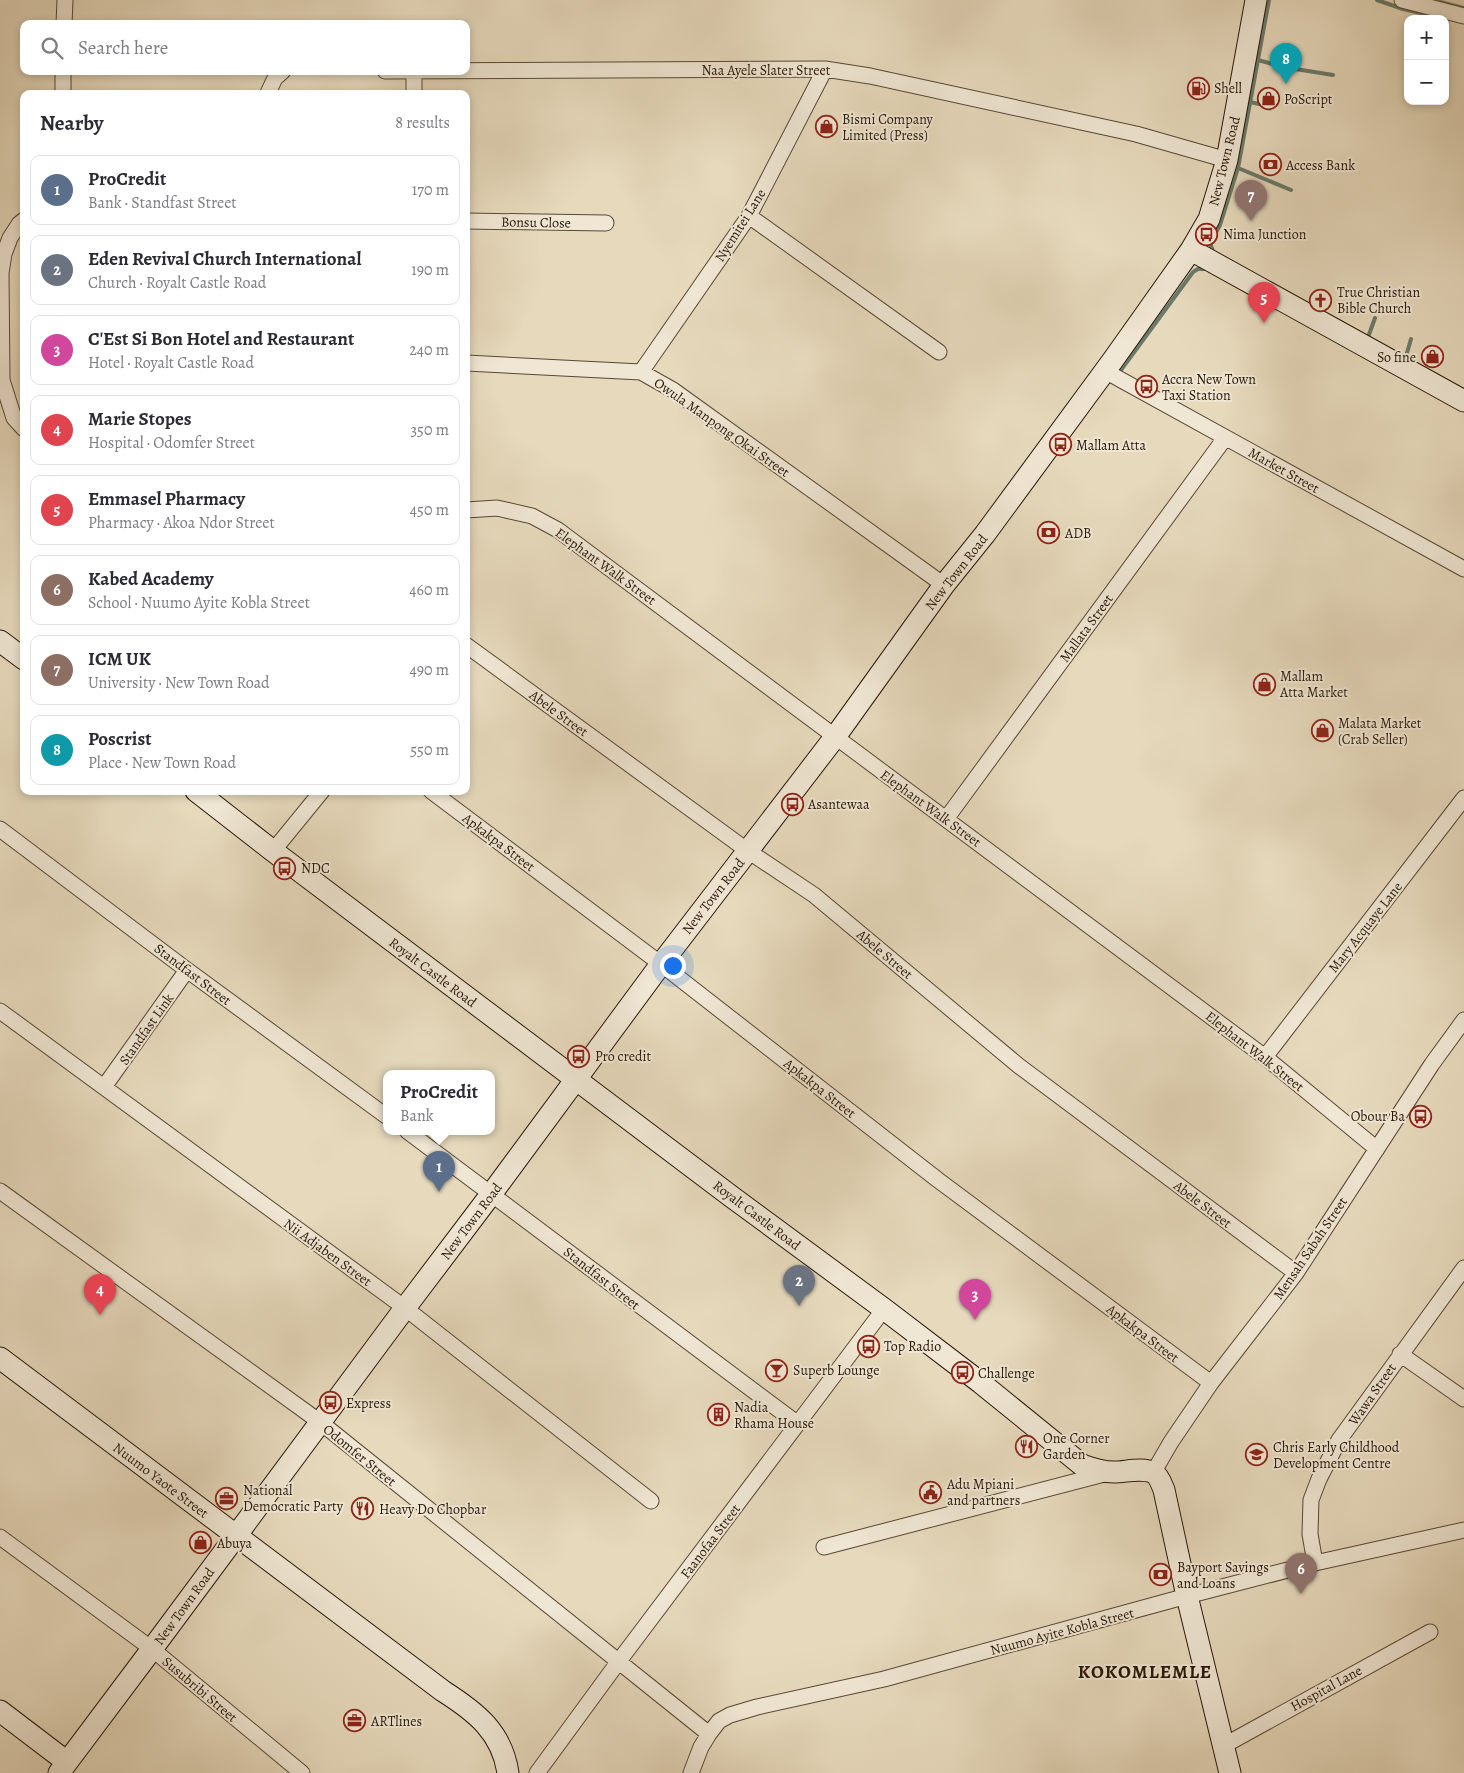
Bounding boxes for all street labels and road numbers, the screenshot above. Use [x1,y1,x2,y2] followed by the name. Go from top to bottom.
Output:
[702,61,831,80] street label: Naa Ayele Slater Street
[1204,114,1245,208] street label: New Town Road
[710,185,770,265] street label: Nyemitei Lane
[501,212,571,233] street label: Bonsu Close
[650,373,794,482] street label: Owula Manpong Okai Street
[1245,443,1323,498] street label: Market Street
[551,523,660,610] street label: Elephant Walk Street
[921,530,992,614] street label: New Town Road
[1055,590,1118,666] street label: Mallata Street
[525,685,592,741] street label: Abele Street
[876,765,985,852] street label: Elephant Walk Street
[458,808,539,876] street label: Apkakpa Street
[678,854,749,938] street label: New Town Road
[1324,878,1407,977] street label: Mary Acquaye Lane
[852,925,917,984] street label: Abele Street
[385,933,481,1012] street label: Royalt Castle Road
[150,939,236,1010] street label: Standfast Street
[115,990,178,1069] street label: Standfast Link
[1201,1007,1308,1096] street label: Elephant Walk Street
[779,1054,860,1123] street label: Apkakpa Street
[709,1176,805,1255] street label: Royalt Castle Road
[1169,1176,1236,1233] street label: Abele Street
[436,1179,507,1264] street label: New Town Road
[1269,1193,1352,1303] street label: Mensah Sabah Street
[280,1214,376,1291] street label: Nii Adjaben Street
[560,1243,644,1314] street label: Standfast Street
[1102,1299,1183,1367] street label: Apkakpa Street
[1344,1359,1401,1430] street label: Wawa Street
[319,1420,401,1491] street label: Odomfer Street
[109,1438,213,1523] street label: Nuumo Yaote Street
[676,1500,745,1583] street label: Faanofaa Street
[150,1563,219,1649] street label: New Town Road
[988,1603,1136,1660] street label: Nuumo Ayite Kobla Street
[158,1652,242,1727] street label: Susubribi Street
[1287,1661,1365,1716] street label: Hospital Lane

